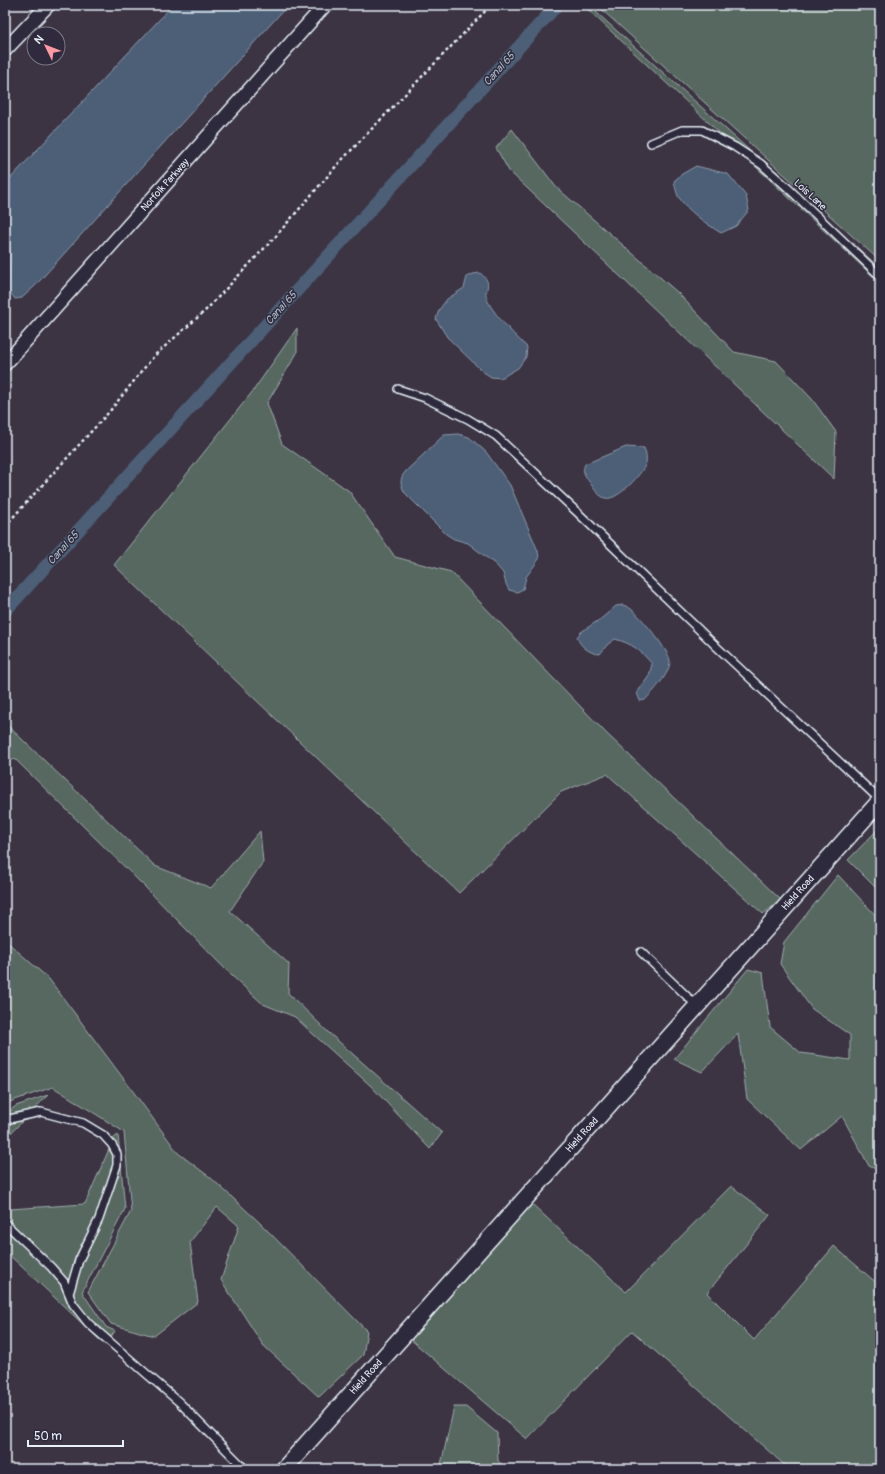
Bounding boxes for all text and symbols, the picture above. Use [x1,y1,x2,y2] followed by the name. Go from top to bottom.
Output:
[26,26,66,66] north arrow
[32,32,47,47] text: N
[481,48,519,88] water label: Canal 65
[138,156,192,214] street label: Norfolk Parkway
[791,177,829,213] street label: Lois Lane
[263,287,301,327] water label: Canal 65
[45,527,83,567] water label: Canal 65
[779,873,817,913] street label: Hield Road
[563,1115,601,1155] street label: Hield Road
[347,1357,385,1397] street label: Hield Road
[28,1422,123,1448] scale bar
[34,1429,62,1444] text: 50 m

